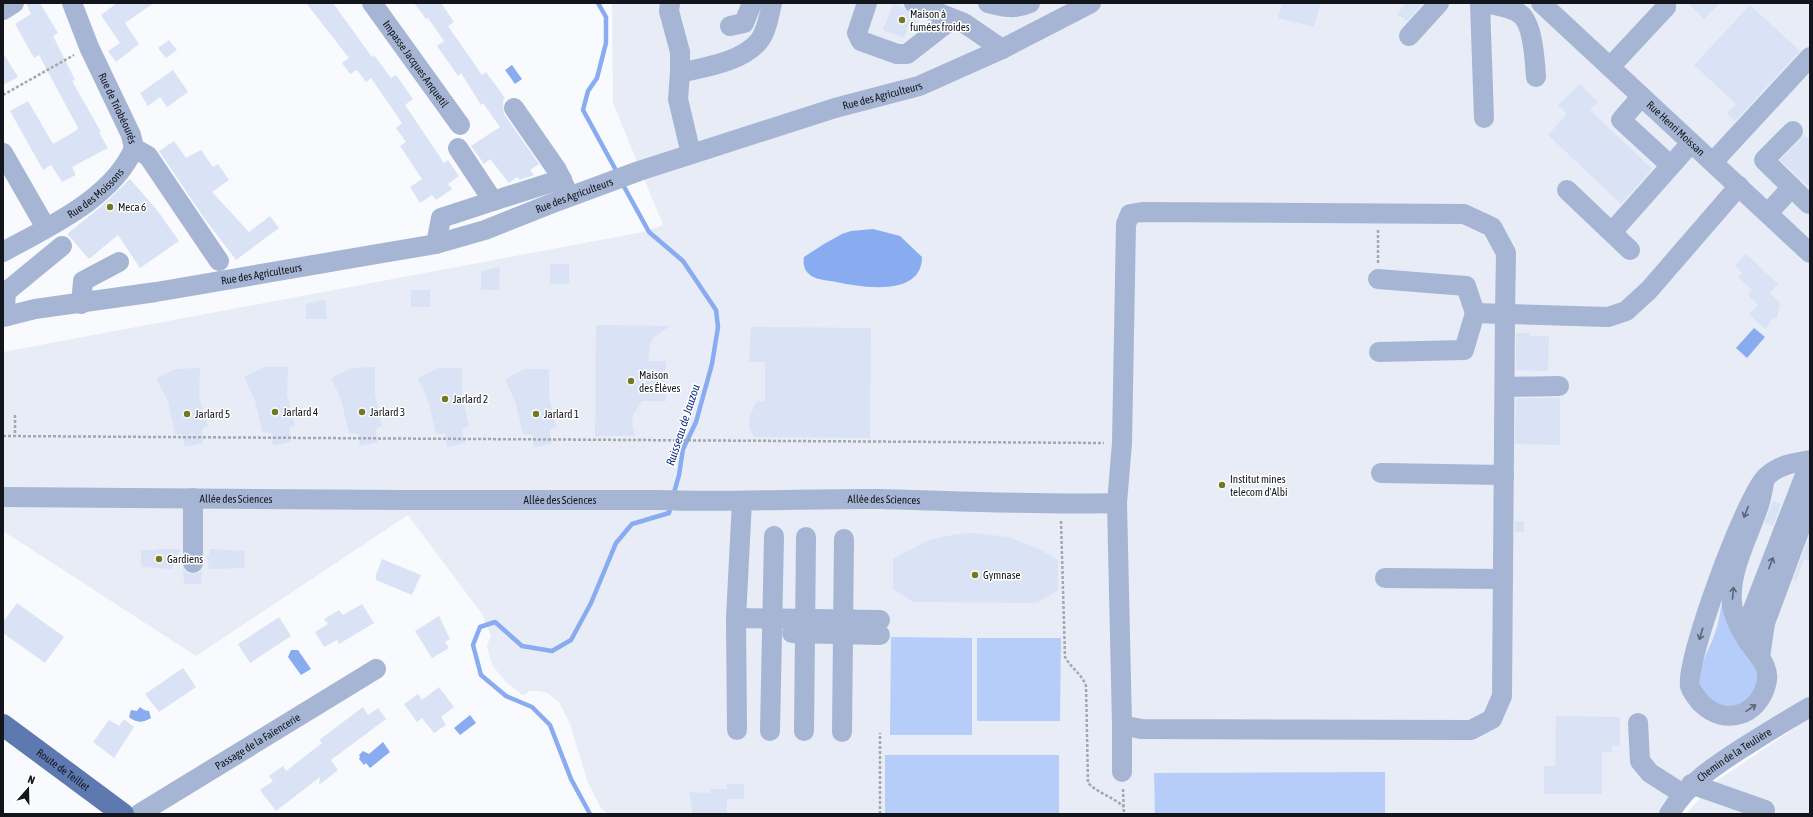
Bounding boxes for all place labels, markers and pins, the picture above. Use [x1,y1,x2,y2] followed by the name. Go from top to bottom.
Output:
[910,8,970,33] place label: Maison à fumées froides
[897,15,907,25] marker: Maison à fumées froides
[118,201,146,213] place label: Meca 6
[105,202,115,212] marker: Meca 6
[639,369,680,394] place label: Maison des Élèves
[626,376,636,386] marker: Maison des Élèves
[453,393,488,405] place label: Jarlard 2
[440,394,450,404] marker: Jarlard 2
[283,406,318,418] place label: Jarlard 4
[370,406,405,418] place label: Jarlard 3
[270,407,280,417] marker: Jarlard 4
[357,407,367,417] marker: Jarlard 3
[195,408,230,420] place label: Jarlard 5
[544,408,579,420] place label: Jarlard 1
[182,409,192,419] marker: Jarlard 5
[531,409,541,419] marker: Jarlard 1
[1230,473,1288,498] place label: Institut mines telecom d'Albi
[1217,480,1227,490] marker: Institut mines telecom d'Albi
[167,553,203,565] place label: Gardiens
[154,554,164,564] marker: Gardiens
[983,569,1021,581] place label: Gymnase
[970,570,980,580] marker: Gymnase

